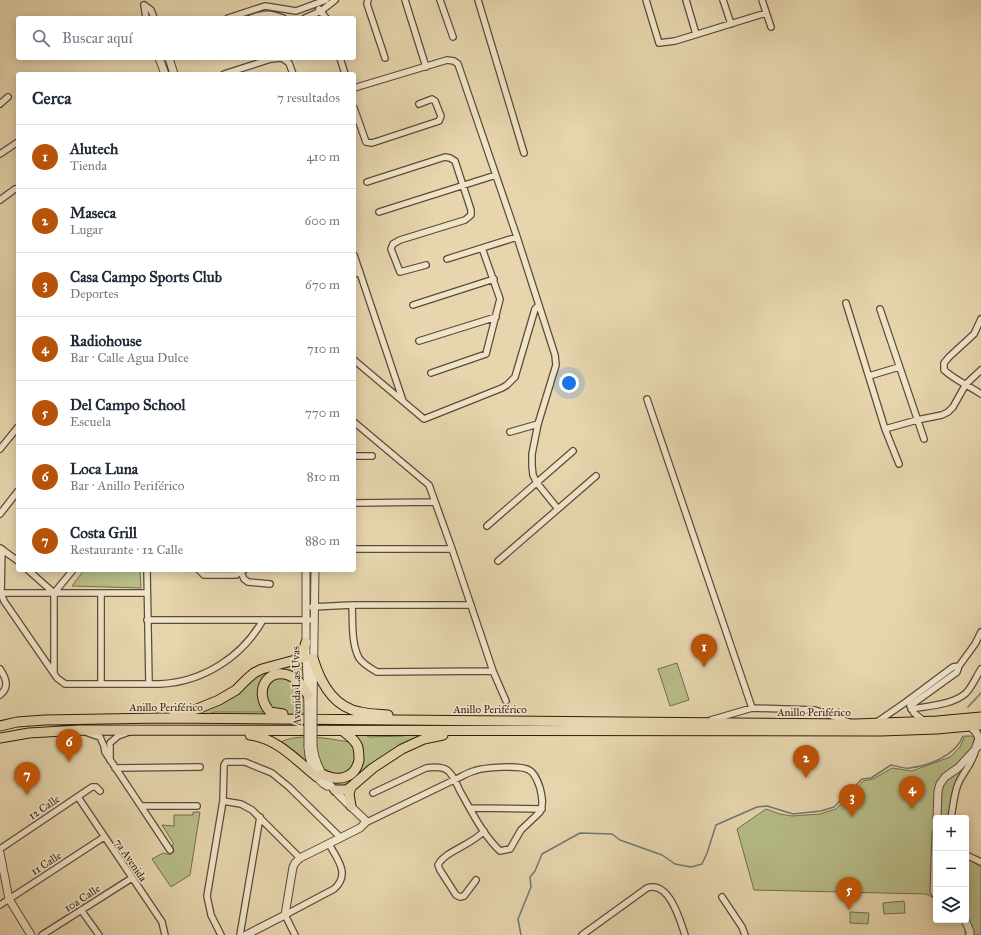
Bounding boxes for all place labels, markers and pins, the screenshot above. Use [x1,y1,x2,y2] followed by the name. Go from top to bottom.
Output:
[691,634,717,667] pin: 1
[56,729,82,762] pin: 6
[793,745,819,778] pin: 2
[14,762,40,795] pin: 7
[899,776,925,809] pin: 4
[839,784,865,817] pin: 3
[836,877,862,910] pin: 5

